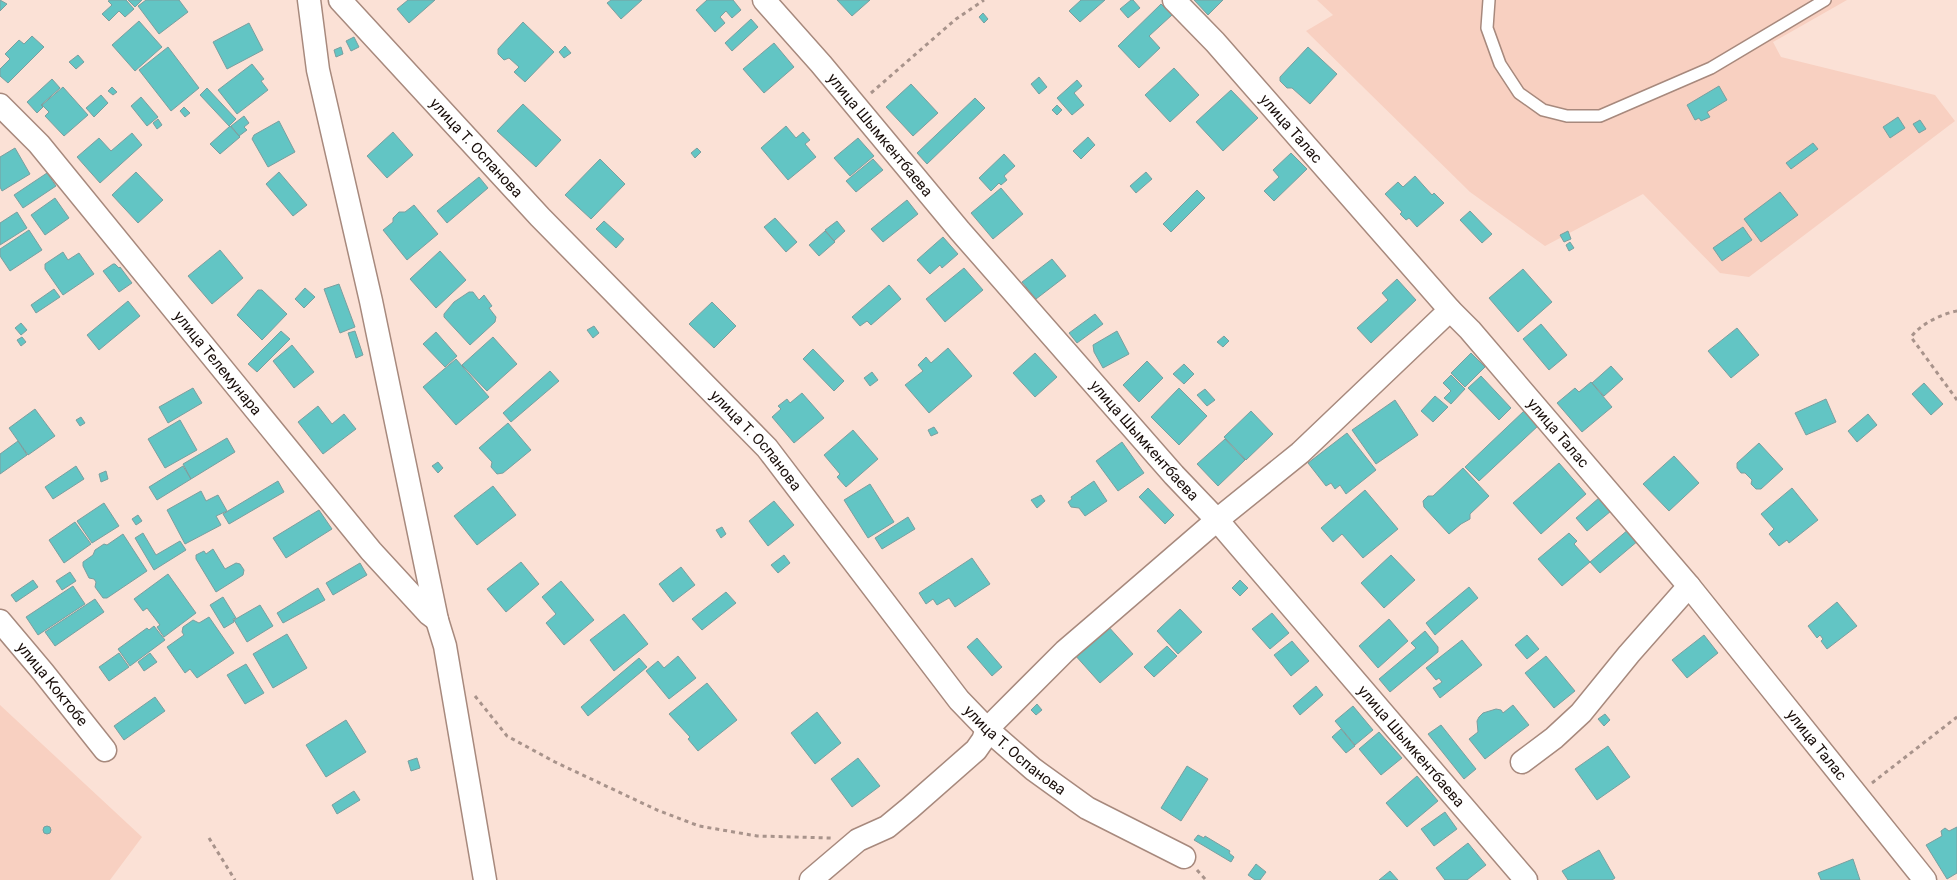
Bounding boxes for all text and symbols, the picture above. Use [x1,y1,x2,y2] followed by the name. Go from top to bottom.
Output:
[824,70,937,200] street label: улица Шымкентбаева
[1256,91,1326,167] street label: улица Талас
[426,94,526,201] street label: улица Т. Оспанова
[170,307,266,419] street label: улица Телемунара
[1086,377,1203,504] street label: улица Шымкентбаева
[706,387,805,494] street label: улица Т. Оспанова
[1523,395,1593,472] street label: улица Талас
[13,639,92,730] street label: улица Коктобе
[1354,682,1469,811] street label: улица Шымкентбаева
[960,702,1069,799] street label: улица Т. Оспанова
[1783,706,1850,784] street label: улица Талас

